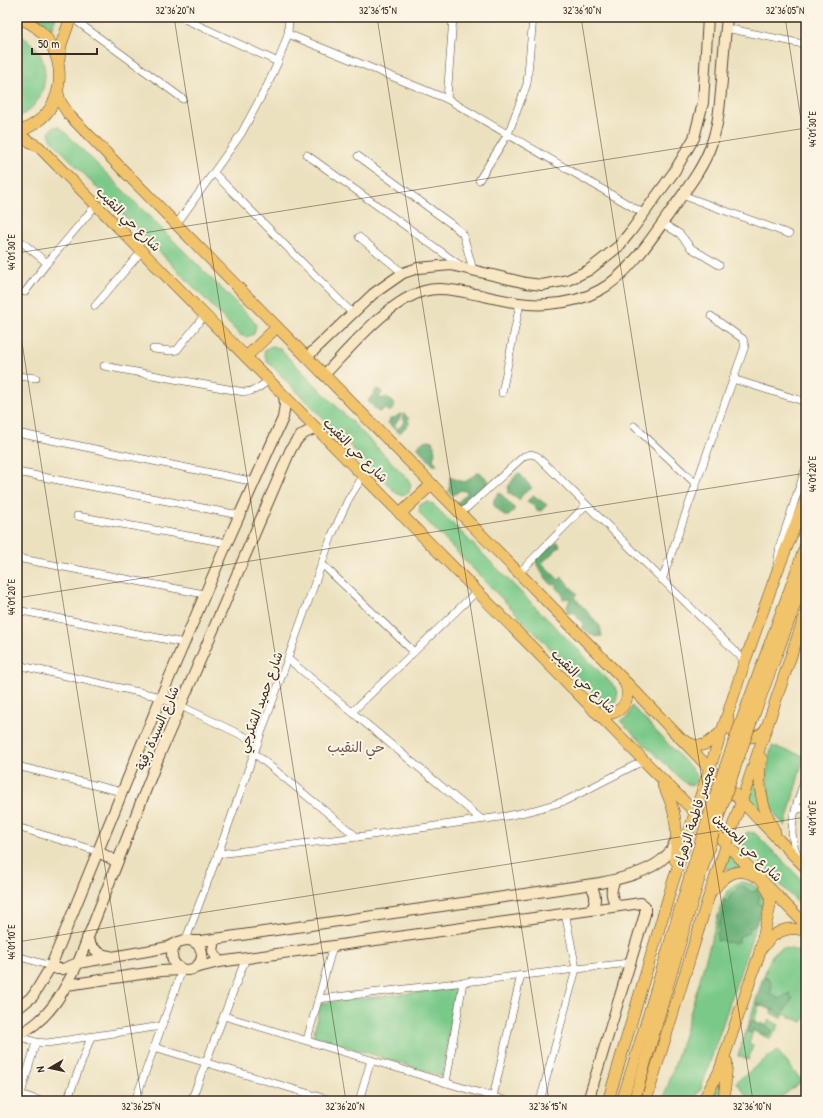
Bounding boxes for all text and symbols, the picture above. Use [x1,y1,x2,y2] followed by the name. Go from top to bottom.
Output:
[155,4,195,17] text: 32°36'20"N
[359,4,397,17] text: 32°36'15"N
[563,4,601,17] text: 32°36'10"N
[766,4,804,17] text: 32°36'05"N
[32,30,97,56] scale bar
[38,35,59,52] text: 50 m
[806,110,819,147] text: 44°01'30"E
[91,183,165,257] street label: شارع حي النقيب
[5,233,18,270] text: 44°01'30"E
[318,414,392,488] street label: شارع حي النقيب
[806,455,819,492] text: 44°01'20"E
[5,578,18,615] text: 44°01'20"E
[546,645,620,719] street label: شارع حي النقيب
[233,649,289,756] street label: شارع حميد الشكرجي
[131,683,184,773] street label: شارع السيدة رقية
[327,737,385,760] district label: حي النقيب
[669,763,719,869] street label: مجسر فاطمة الزهراء
[806,800,819,836] text: 44°01'10"E
[707,809,786,888] street label: شارع حي الحسين
[5,924,18,960] text: 44°01'10"E
[30,1048,70,1088] north arrow
[33,1065,47,1074] text: N
[122,1100,160,1113] text: 32°36'25"N
[325,1100,365,1113] text: 32°36'20"N
[529,1100,567,1113] text: 32°36'15"N
[733,1100,771,1113] text: 32°36'10"N

